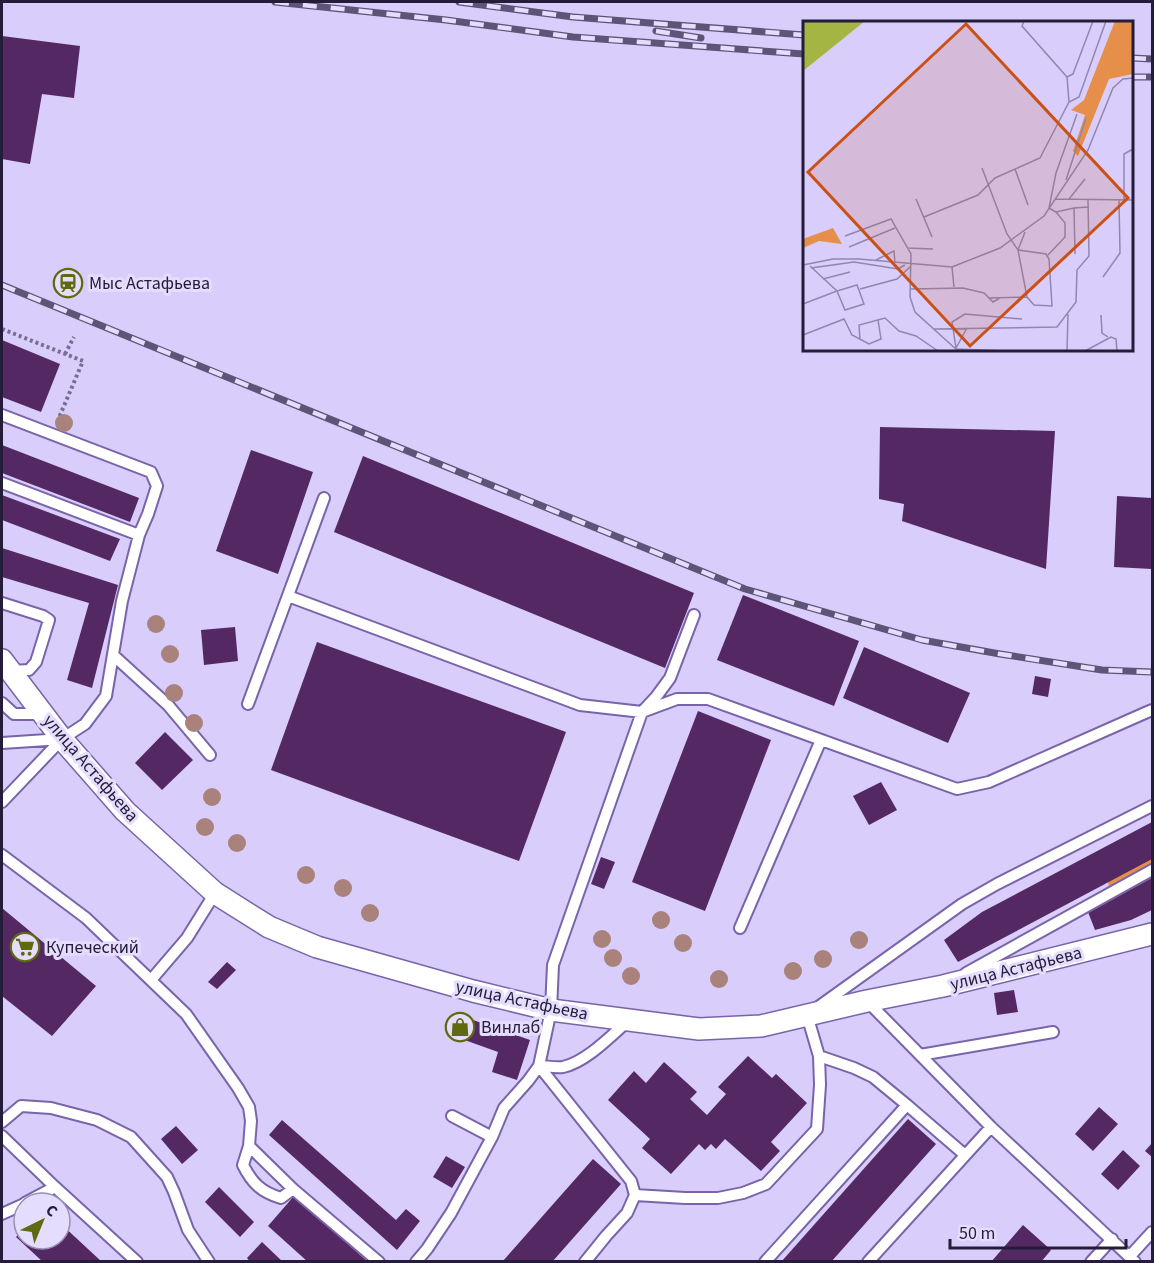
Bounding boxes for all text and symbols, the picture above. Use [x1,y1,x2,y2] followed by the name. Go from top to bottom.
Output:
[803,21,1133,351] inset map
[52,267,84,299] station icon: Мыс Астафьева
[89,271,210,296] place label: Мыс Астафьева
[37,709,144,827] street label: улица Астафьева
[9,931,41,963] supermarket icon: Купеческий
[46,935,139,960] place label: Купеческий
[948,940,1085,997] street label: улица Астафьева
[453,974,590,1027] street label: улица Астафьева
[444,1011,476,1043] shop icon: Винлаб
[481,1015,540,1040] place label: Винлаб
[12,1191,72,1251] north arrow
[41,1200,62,1222] text: С
[950,1212,1126,1250] scale bar
[959,1221,995,1246] text: 50 m

